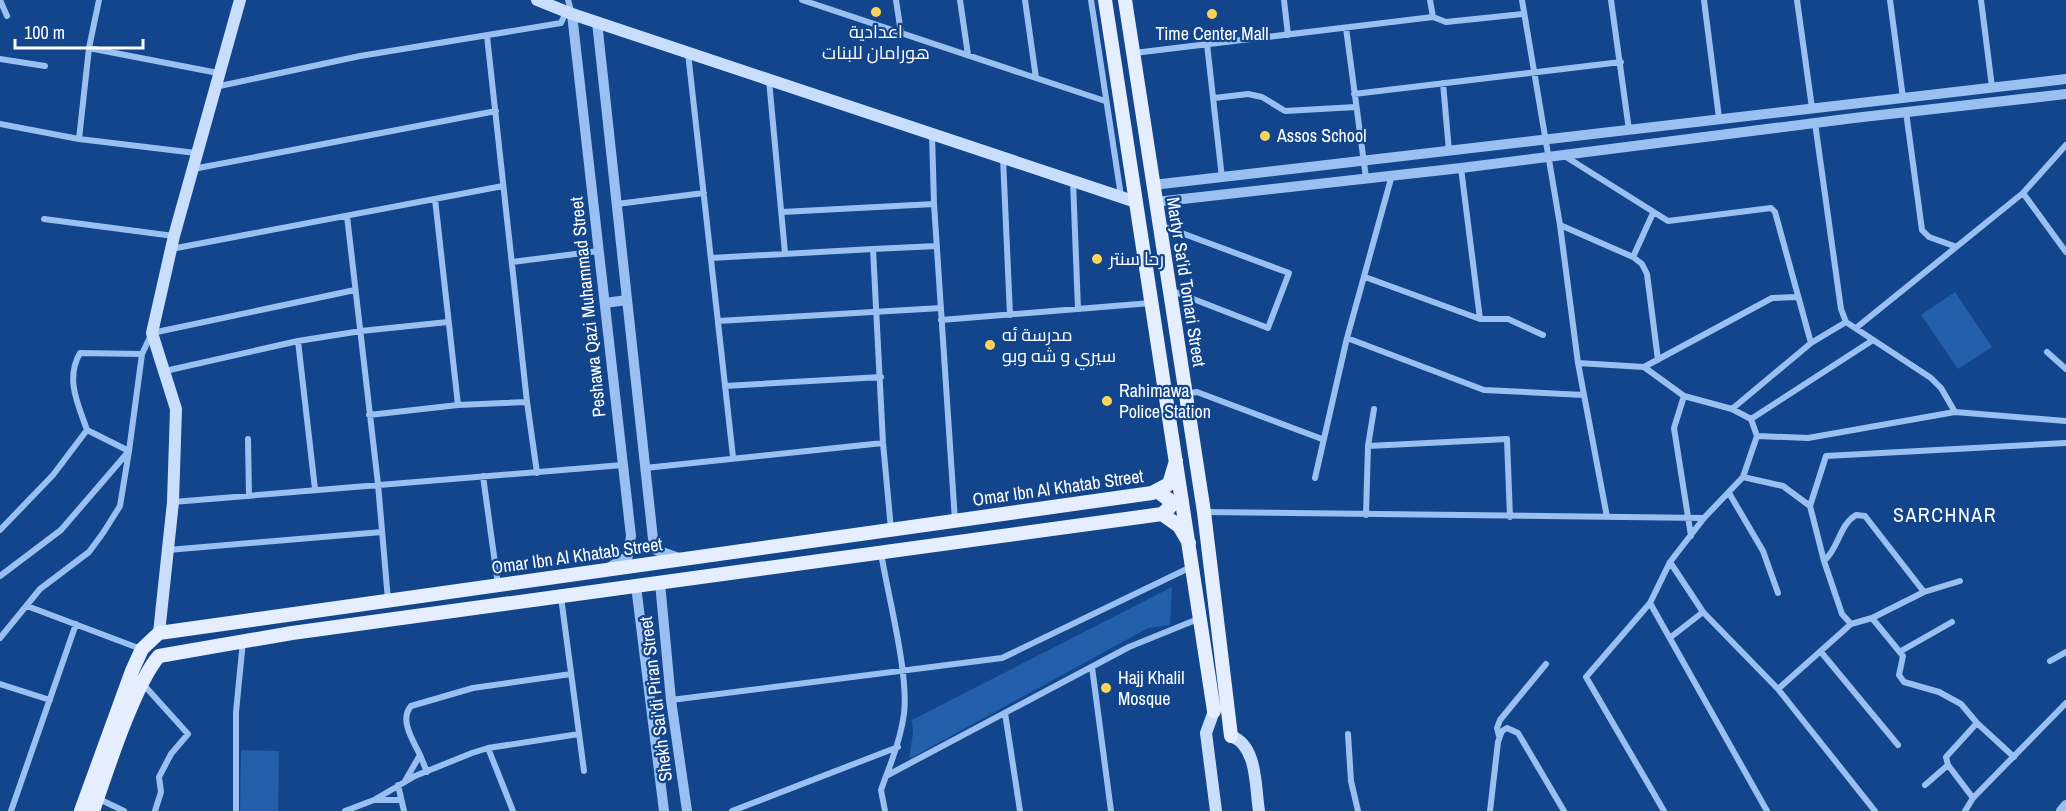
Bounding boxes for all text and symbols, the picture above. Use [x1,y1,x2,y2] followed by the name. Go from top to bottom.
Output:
[869,5,883,19] marker: اعدادية هورامان للبنات
[1205,7,1219,21] marker: Time Center Mall
[15,12,142,50] scale bar
[822,19,930,65] place label: اعدادية هورامان للبنات
[24,20,65,45] text: 100 m
[1156,21,1268,46] place label: Time Center Mall
[1276,123,1366,148] place label: Assos School
[1258,129,1272,143] marker: Assos School
[1161,195,1212,369] street label: Martyr Sa'id Tomari Street
[563,196,612,419] street label: Peshawa Qazi Muhammad Street
[1108,246,1164,271] place label: رحا سنتر
[1090,252,1104,266] marker: رحا سنتر
[1002,322,1116,370] place label: مدرسة ئه سيري و شه وبو
[983,338,997,352] marker: مدرسة ئه سيري و شه وبو
[1119,378,1211,424] place label: Rahimawa Police Station
[1100,394,1114,408] marker: Rahimawa Police Station
[971,463,1145,512] street label: Omar Ibn Al Khatab Street
[1893,501,1997,528] district label: SARCHNAR
[490,531,664,580] street label: Omar Ibn Al Khatab Street
[633,615,678,783] street label: Shekh Sai'di Piran Street
[1118,665,1184,711] place label: Hajj Khalil Mosque
[1099,681,1113,695] marker: Hajj Khalil Mosque

